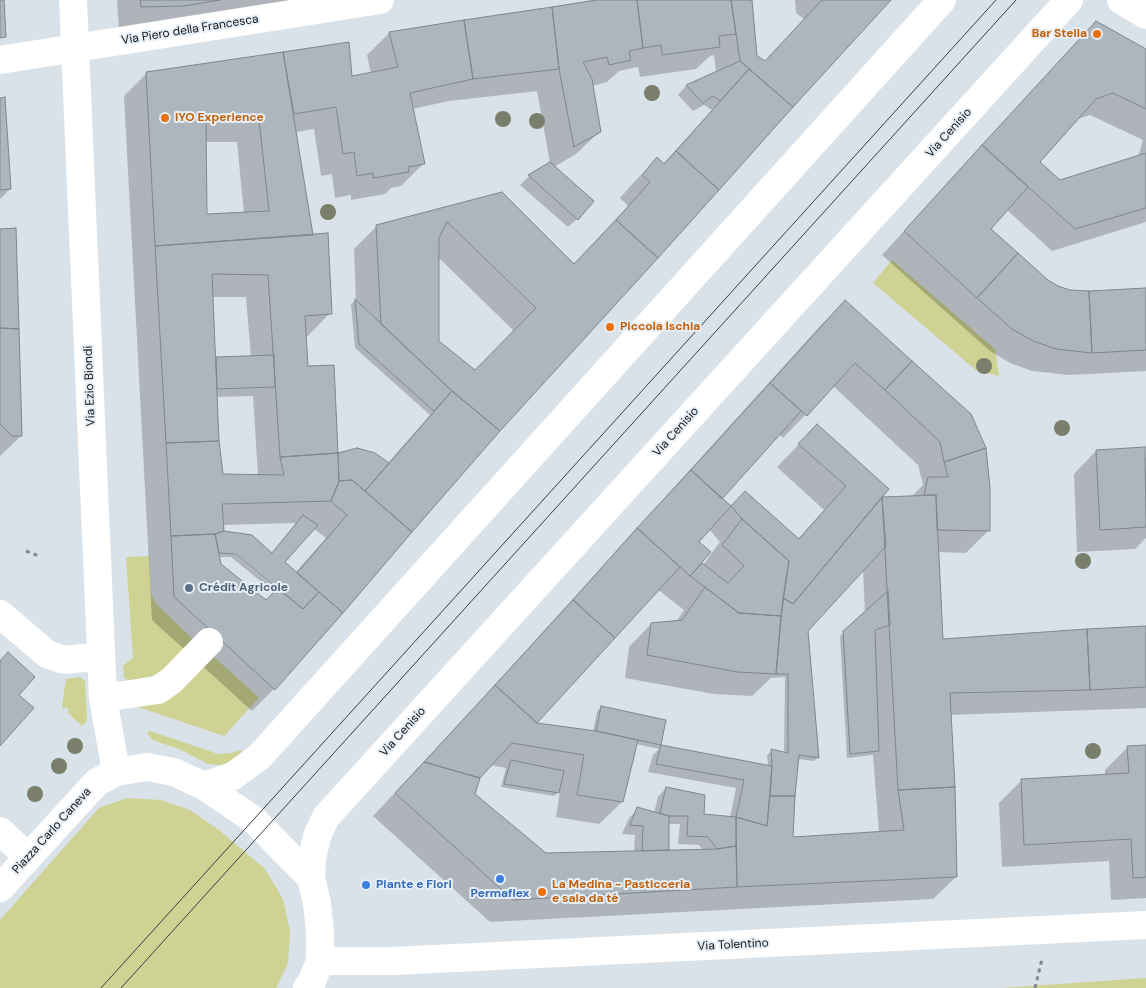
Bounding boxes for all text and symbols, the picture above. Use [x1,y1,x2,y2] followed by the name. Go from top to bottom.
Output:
[120,12,260,48] street label: Via Piero della Francesca
[1032,27,1087,41] place label: Bar Stella
[1091,28,1103,40] marker: Bar Stella
[923,105,975,161] street label: Via Cenisio
[175,111,264,125] place label: IYO Experience
[159,112,171,124] marker: IYO Experience
[620,320,700,334] place label: Piccola Ischia
[604,321,616,333] marker: Piccola Ischia
[81,345,99,427] street label: Via Ezio Biondi
[650,404,702,460] street label: Via Cenisio
[199,581,288,595] place label: Crédit Agricole
[183,582,195,594] marker: Crédit Agricole
[377,704,429,760] street label: Via Cenisio
[10,785,94,877] street label: Piazza Carlo Caneva
[494,873,506,885] marker: Permaflex
[376,878,452,892] place label: Piante e Fiori
[552,878,690,906] place label: La Medina - Pasticceria e sala da té
[360,879,372,891] marker: Piante e Fiori
[536,886,548,898] marker: La Medina - Pasticceria e sala da té
[471,887,529,901] place label: Permaflex
[697,936,769,954] street label: Via Tolentino

